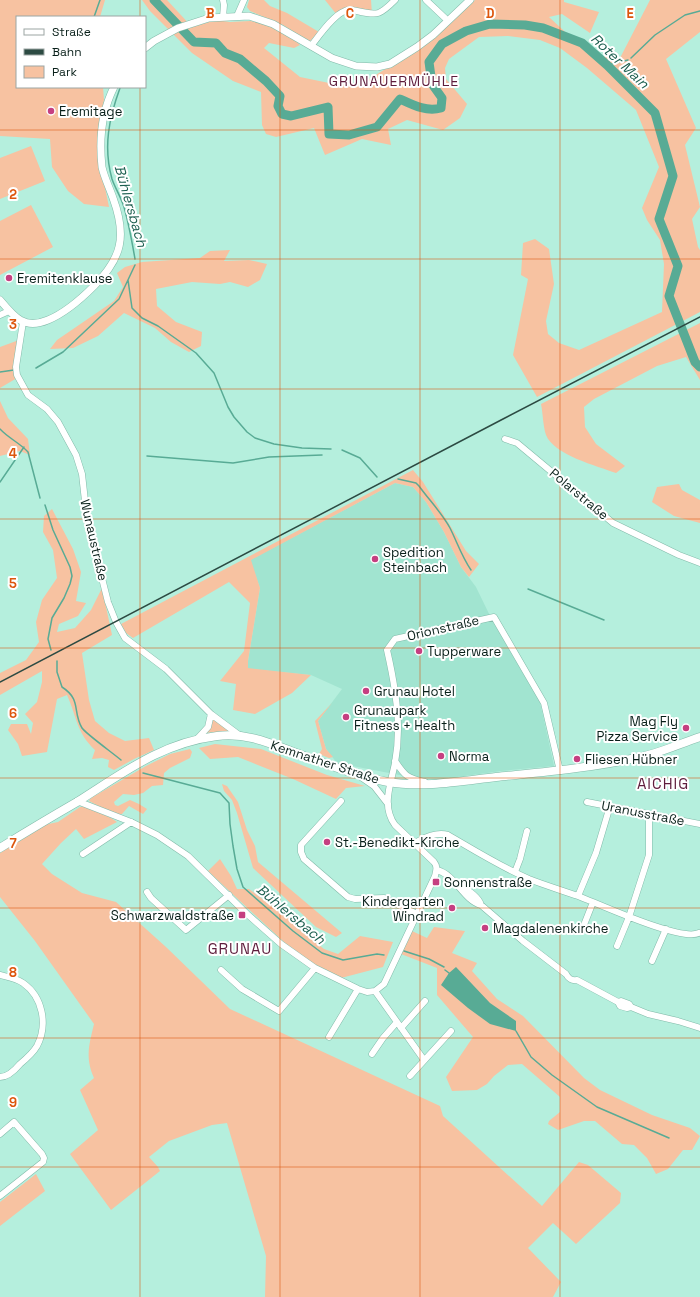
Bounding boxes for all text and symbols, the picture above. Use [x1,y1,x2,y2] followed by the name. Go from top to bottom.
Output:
[206,5,215,22] text: B
[346,5,354,22] text: C
[486,5,495,22] text: D
[626,5,634,22] text: E
[16,16,146,88] legend
[52,24,91,40] text: Straße
[587,30,653,93] water label: Roter Main
[52,44,82,60] text: Bahn
[52,64,77,80] text: Park
[329,72,459,90] district label: GRUNAUERMÜHLE
[59,103,122,120] place label: Eremitage
[46,106,56,116] marker: Eremitage
[111,163,151,249] water label: Bühlersbach
[9,186,17,203] text: 2
[17,270,112,287] place label: Eremitenklause
[4,273,14,283] marker: Eremitenklause
[9,316,17,333] text: 3
[9,445,17,462] text: 4
[546,464,612,524] street label: Polarstraße
[76,498,112,582] street label: Wunaustraße
[383,544,447,576] place label: Spedition Steinbach
[370,554,380,564] marker: Spedition Steinbach
[9,575,17,592] text: 5
[405,611,481,645] street label: Orionstraße
[427,643,501,660] place label: Tupperware
[414,646,424,656] marker: Tupperware
[374,683,455,700] place label: Grunau Hotel
[361,686,371,696] marker: Grunau Hotel
[354,702,455,734] place label: Grunaupark Fitness + Health
[9,705,17,722] text: 6
[341,712,351,722] marker: Grunaupark Fitness + Health
[596,713,678,745] place label: Mag Fly Pizza Service
[681,723,691,733] marker: Mag Fly Pizza Service
[268,736,382,788] street label: Kemnather Straße
[449,748,490,765] place label: Norma
[436,751,446,761] marker: Norma
[585,751,677,768] place label: Fliesen Hübner
[572,754,582,764] marker: Fliesen Hübner
[637,774,689,793] district label: AICHIG
[600,797,686,829] street label: Uranusstraße
[335,834,460,851] place label: St.-Benedikt-Kirche
[9,835,17,852] text: 7
[322,837,332,847] marker: St.-Benedikt-Kirche
[444,874,532,891] place label: Sonnenstraße
[431,877,441,887] marker: Sonnenstraße
[253,880,329,948] water label: Bühlersbach
[362,893,444,925] place label: Kindergarten Windrad
[447,903,457,913] marker: Kindergarten Windrad
[111,907,234,924] place label: Schwarzwaldstraße
[237,910,247,920] marker: Schwarzwaldstraße
[493,920,609,937] place label: Magdalenenkirche
[480,923,490,933] marker: Magdalenenkirche
[208,939,272,958] district label: GRUNAU
[9,964,17,981] text: 8
[9,1094,17,1111] text: 9

